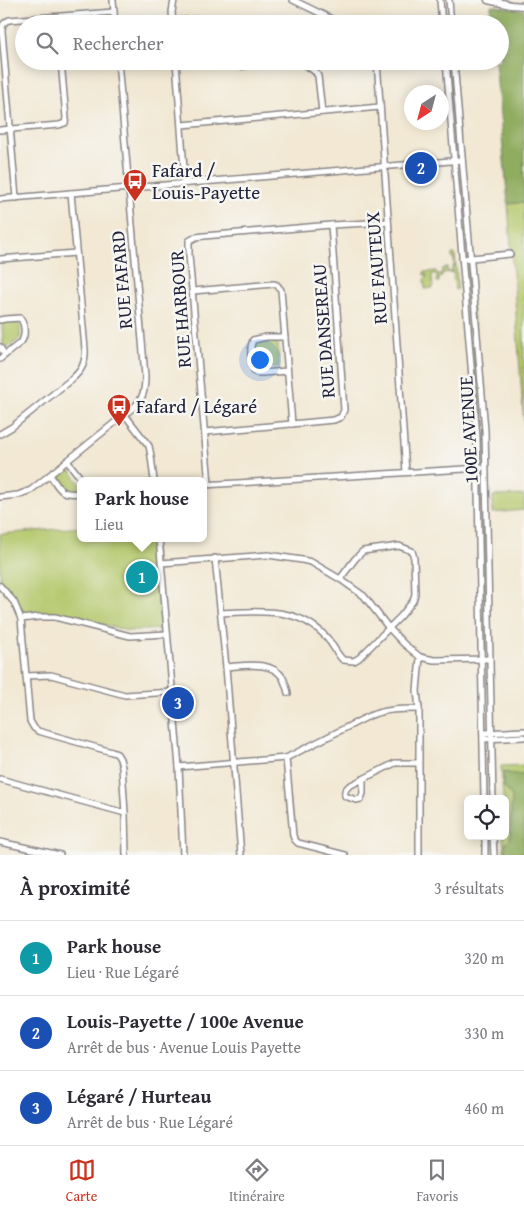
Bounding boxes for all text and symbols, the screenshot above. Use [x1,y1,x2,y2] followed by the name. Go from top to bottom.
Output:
[15,15,509,70] search box
[33,29,61,57] icon: search
[73,29,164,57] text: Rechercher
[404,85,449,130] north arrow
[405,149,437,187] pin: 2
[152,156,260,206] place label: Fafard / Louis-Payette
[122,168,148,202] bus stop icon: Fafard / Louis-Payette
[358,210,394,325] street label: RUE FAUTEUX
[103,230,139,330] street label: RUE FAFARD
[162,249,198,369] street label: RUE HARBOUR
[304,263,342,399] street label: RUE DANSEREAU
[247,347,273,373] your location
[451,375,485,485] street label: 100E AVENUE
[136,392,257,420] place label: Fafard / Légaré
[106,393,132,427] bus stop icon: Fafard / Légaré
[77,477,207,542] popup
[95,484,189,512] text: Park house
[95,512,123,536] text: Lieu
[126,558,158,596] pin: 1
[162,684,194,722] pin: 3
[464,795,509,840] map controls
[464,795,509,840] button: locate
[20,872,130,903] text: À proximité
[434,876,504,900] text: 3 résultats
[67,932,161,960] text: Park house
[32,946,40,970] text: 1
[464,946,504,970] text: 320 m
[67,960,179,984] text: Lieu · Rue Légaré
[67,1007,304,1035] text: Louis-Payette / 100e Avenue
[32,1021,40,1045] text: 2
[464,1021,504,1045] text: 330 m
[67,1035,301,1059] text: Arrêt de bus · Avenue Louis Payette
[67,1082,211,1110] text: Légaré / Hurteau
[32,1096,40,1120] text: 3
[464,1096,504,1120] text: 460 m
[67,1110,233,1134] text: Arrêt de bus · Rue Légaré
[66,1156,97,1206] tab: Carte
[229,1156,285,1206] tab: Itinéraire
[416,1156,458,1206] tab: Favoris

